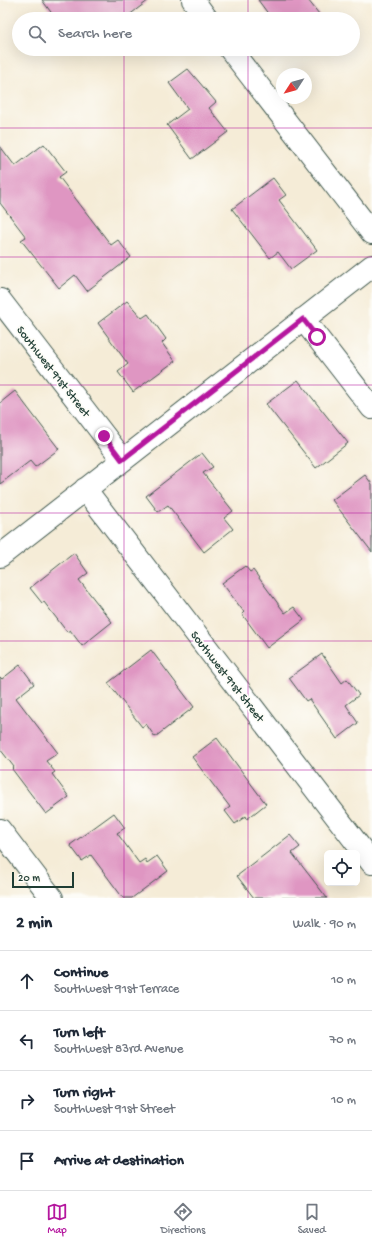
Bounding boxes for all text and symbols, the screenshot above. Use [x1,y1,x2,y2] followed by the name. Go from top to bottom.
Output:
[12,12,360,56] search box
[26,23,48,45] icon: search
[58,25,132,43] text: Search here
[276,68,312,104] north arrow
[13,324,93,421] street label: Southwest 91st Street
[308,328,326,346] route start
[95,427,113,445] route end
[187,629,267,726] street label: Southwest 91st Street
[324,850,360,886] map controls
[324,850,360,886] button: locate
[12,870,74,889] scale bar
[18,873,40,885] text: 20 m
[16,914,52,934] text: 2 min
[293,917,356,932] text: Walk · 90 m
[54,964,108,982] text: Continue
[16,970,38,992] icon: ahead
[331,973,356,988] text: 10 m
[54,982,179,997] text: Southwest 91st Terrace
[54,1024,105,1042] text: Turn left
[16,1030,38,1052] icon: left
[330,1033,356,1048] text: 70 m
[54,1042,183,1057] text: Southwest 83rd Avenue
[54,1084,114,1102] text: Turn right
[16,1090,38,1112] icon: right
[331,1093,356,1108] text: 10 m
[54,1102,175,1117] text: Southwest 91st Street
[16,1150,38,1172] icon: arrive
[54,1152,184,1170] text: Arrive at destination
[46,1201,68,1237] tab: Map
[161,1201,205,1237] tab: Directions
[298,1201,326,1237] tab: Saved

